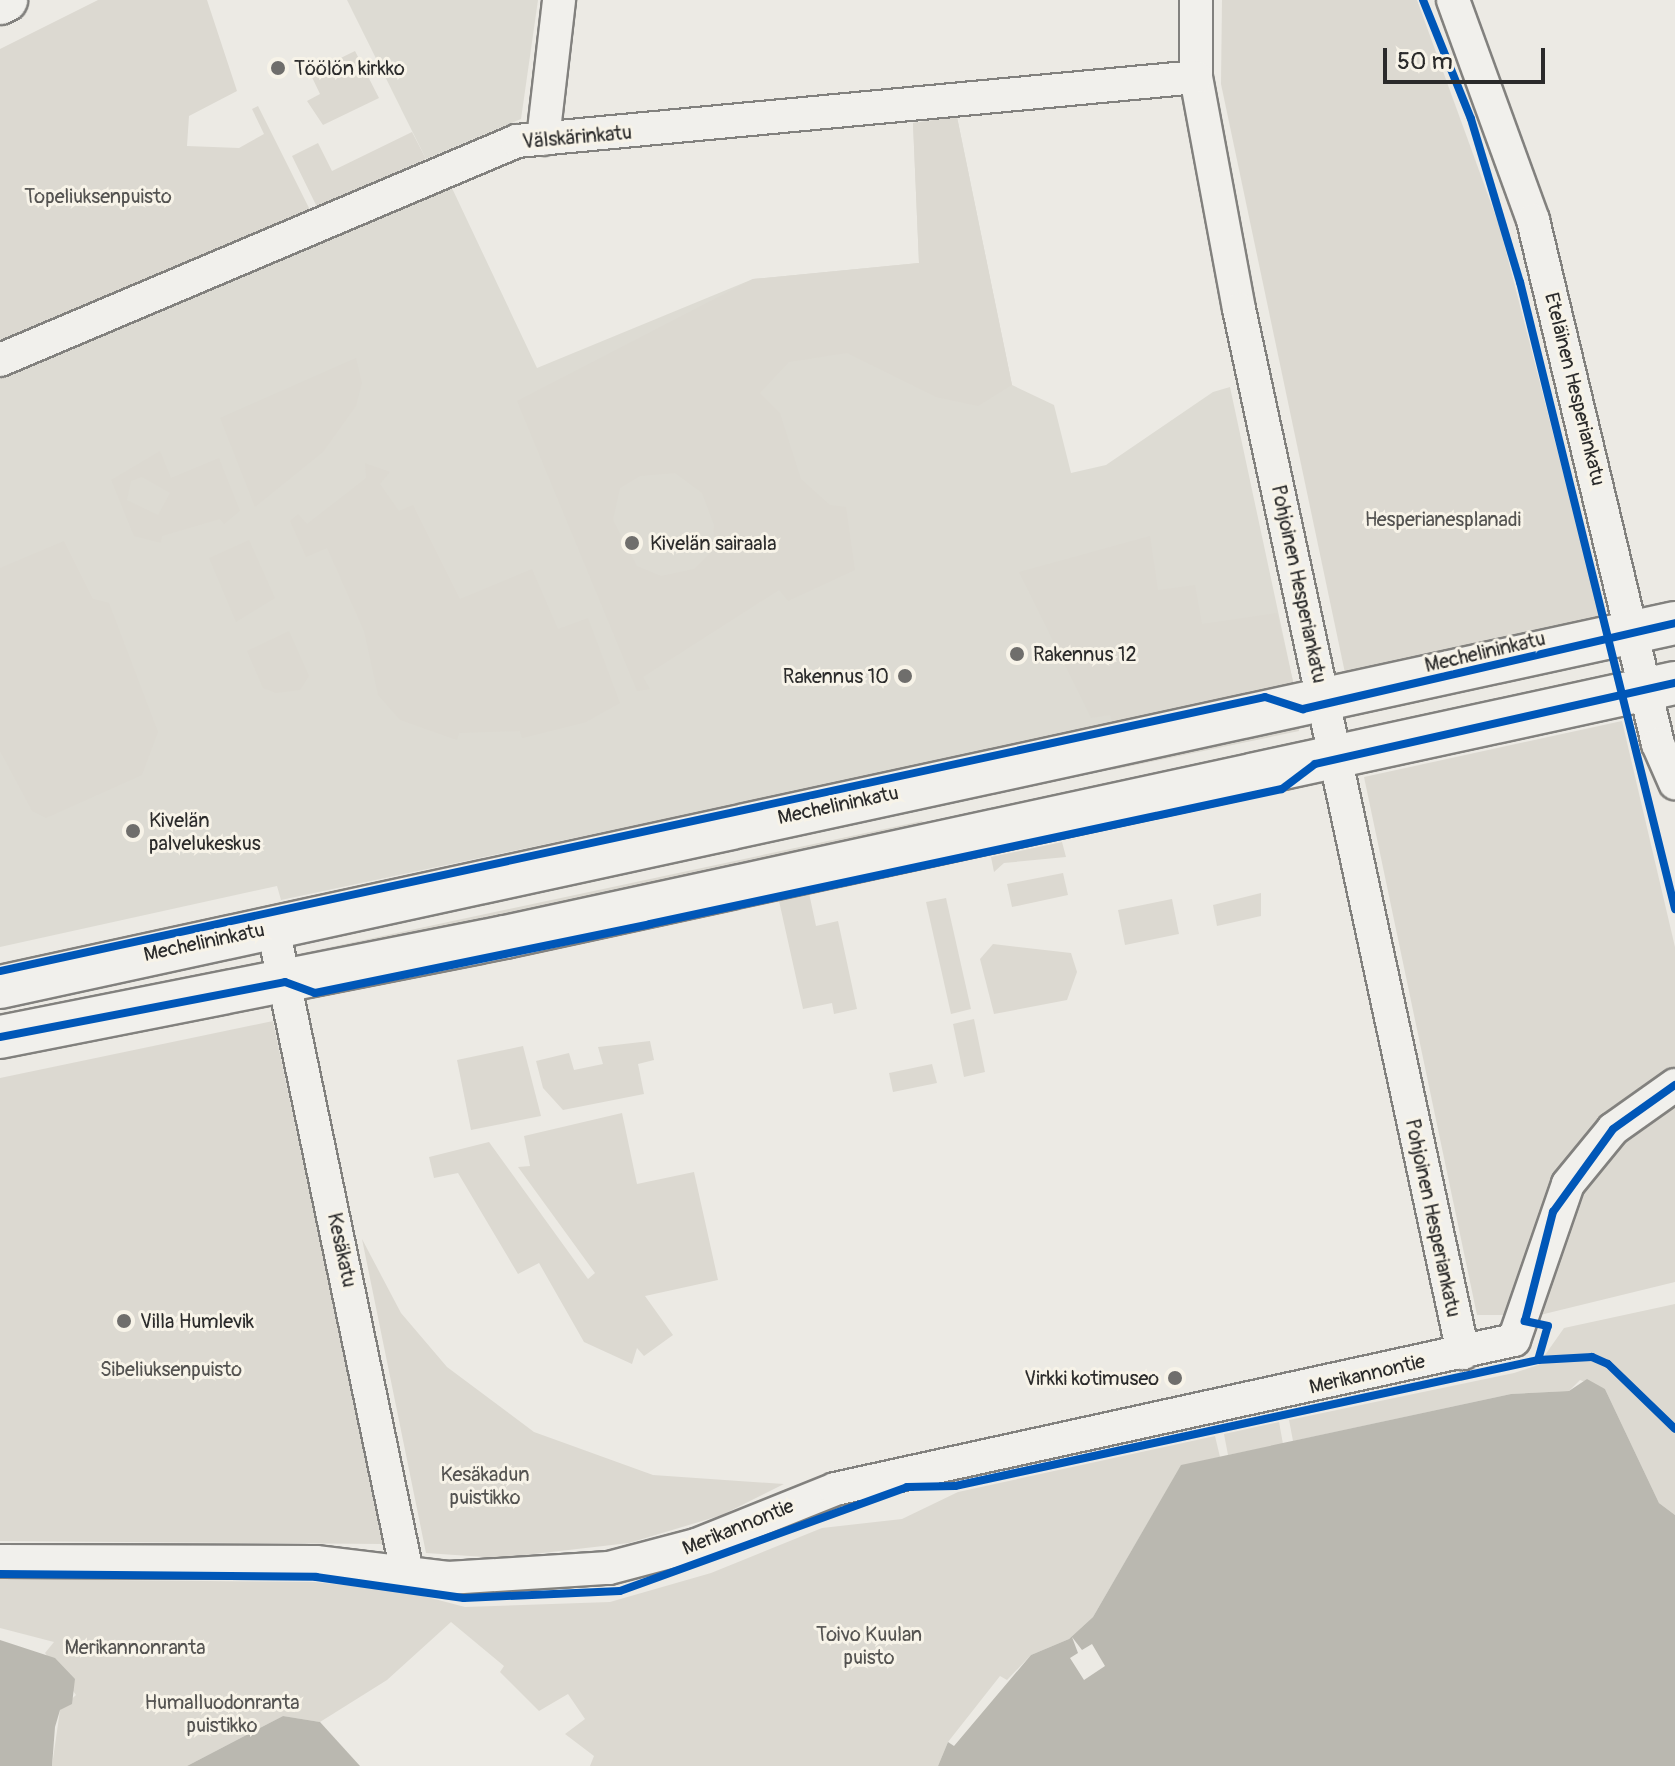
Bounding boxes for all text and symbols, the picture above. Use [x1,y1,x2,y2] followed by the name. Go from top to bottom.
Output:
[1387,32,1549,82] scale bar
[1397,47,1453,76] text: 50 m
[294,56,405,80] place label: Töölön kirkko
[269,59,287,77] marker: Töölön kirkko
[521,120,633,154] street label: Välskärinkatu
[24,184,172,208] park label: Topeliuksenpuisto
[1539,290,1611,488] street label: Eteläinen Hesperiankatu
[1266,483,1332,685] street label: Pohjoinen Hesperiankatu
[1365,507,1521,531] park label: Hesperianesplanadi
[650,531,777,555] place label: Kivelän sairaala
[621,532,643,554] marker: Kivelän sairaala
[1422,626,1548,678] street label: Mechelininkatu
[1033,642,1137,666] place label: Rakennus 12
[1008,645,1026,663] marker: Rakennus 12
[783,664,889,688] place label: Rakennus 10
[896,667,914,685] marker: Rakennus 10
[775,780,901,830] street label: Mechelininkatu
[149,808,261,855] place label: Kivelän palvelukeskus
[124,822,142,840] marker: Kivelän palvelukeskus
[141,917,267,967] street label: Mechelininkatu
[1400,1117,1466,1319] street label: Pohjoinen Hesperiankatu
[322,1211,362,1289] street label: Kesäkatu
[140,1309,254,1333] place label: Villa Humlevik
[115,1312,133,1330] marker: Villa Humlevik
[1307,1349,1427,1399] street label: Merikannontie
[100,1357,242,1381] park label: Sibeliuksenpuisto
[1024,1366,1159,1390] place label: Virkki kotimuseo
[1166,1369,1184,1387] marker: Virkki kotimuseo
[440,1463,530,1510] park label: Kesäkadun puistikko
[679,1494,797,1560] street label: Merikannontie
[816,1623,922,1670] park label: Toivo Kuulan puisto
[64,1635,206,1659] park label: Merikannonranta
[144,1690,300,1737] park label: Humalluodonranta puistikko

